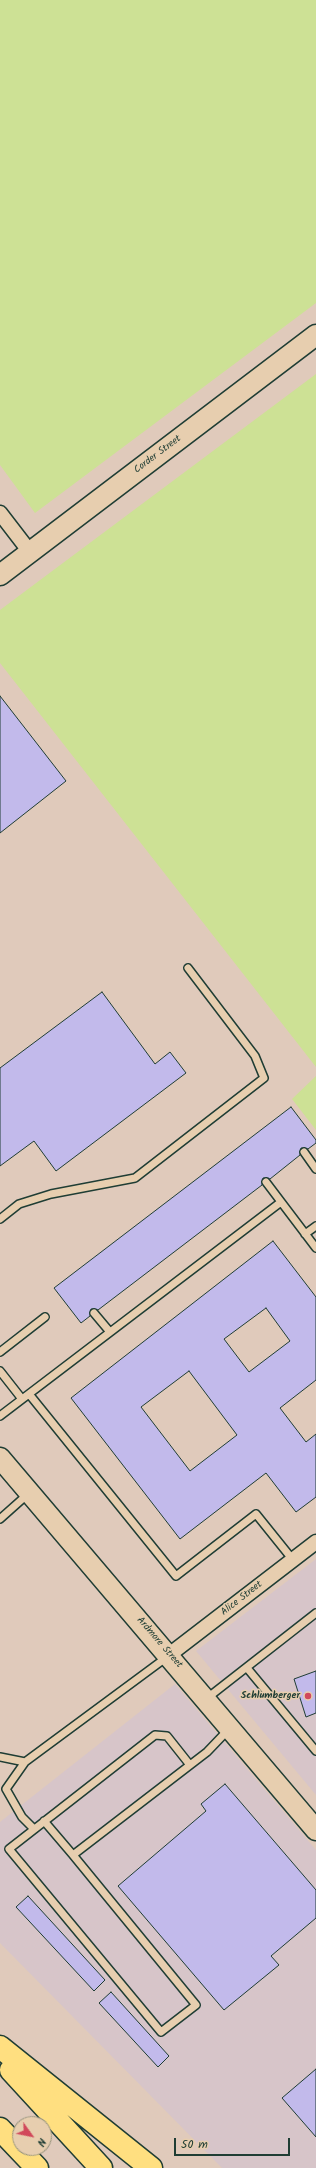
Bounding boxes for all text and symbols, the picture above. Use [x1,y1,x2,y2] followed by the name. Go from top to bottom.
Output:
[132,433,184,477] street label: Corder Street
[219,1579,265,1619] street label: Alice Street
[133,1615,185,1671] street label: Ardmore Street
[241,1690,300,1702] place label: Schlumberger
[303,1691,313,1701] marker: Schlumberger
[12,2116,52,2156] north arrow
[176,2130,292,2156] scale bar
[32,2134,51,2150] text: N
[181,2135,208,2154] text: 50 m

